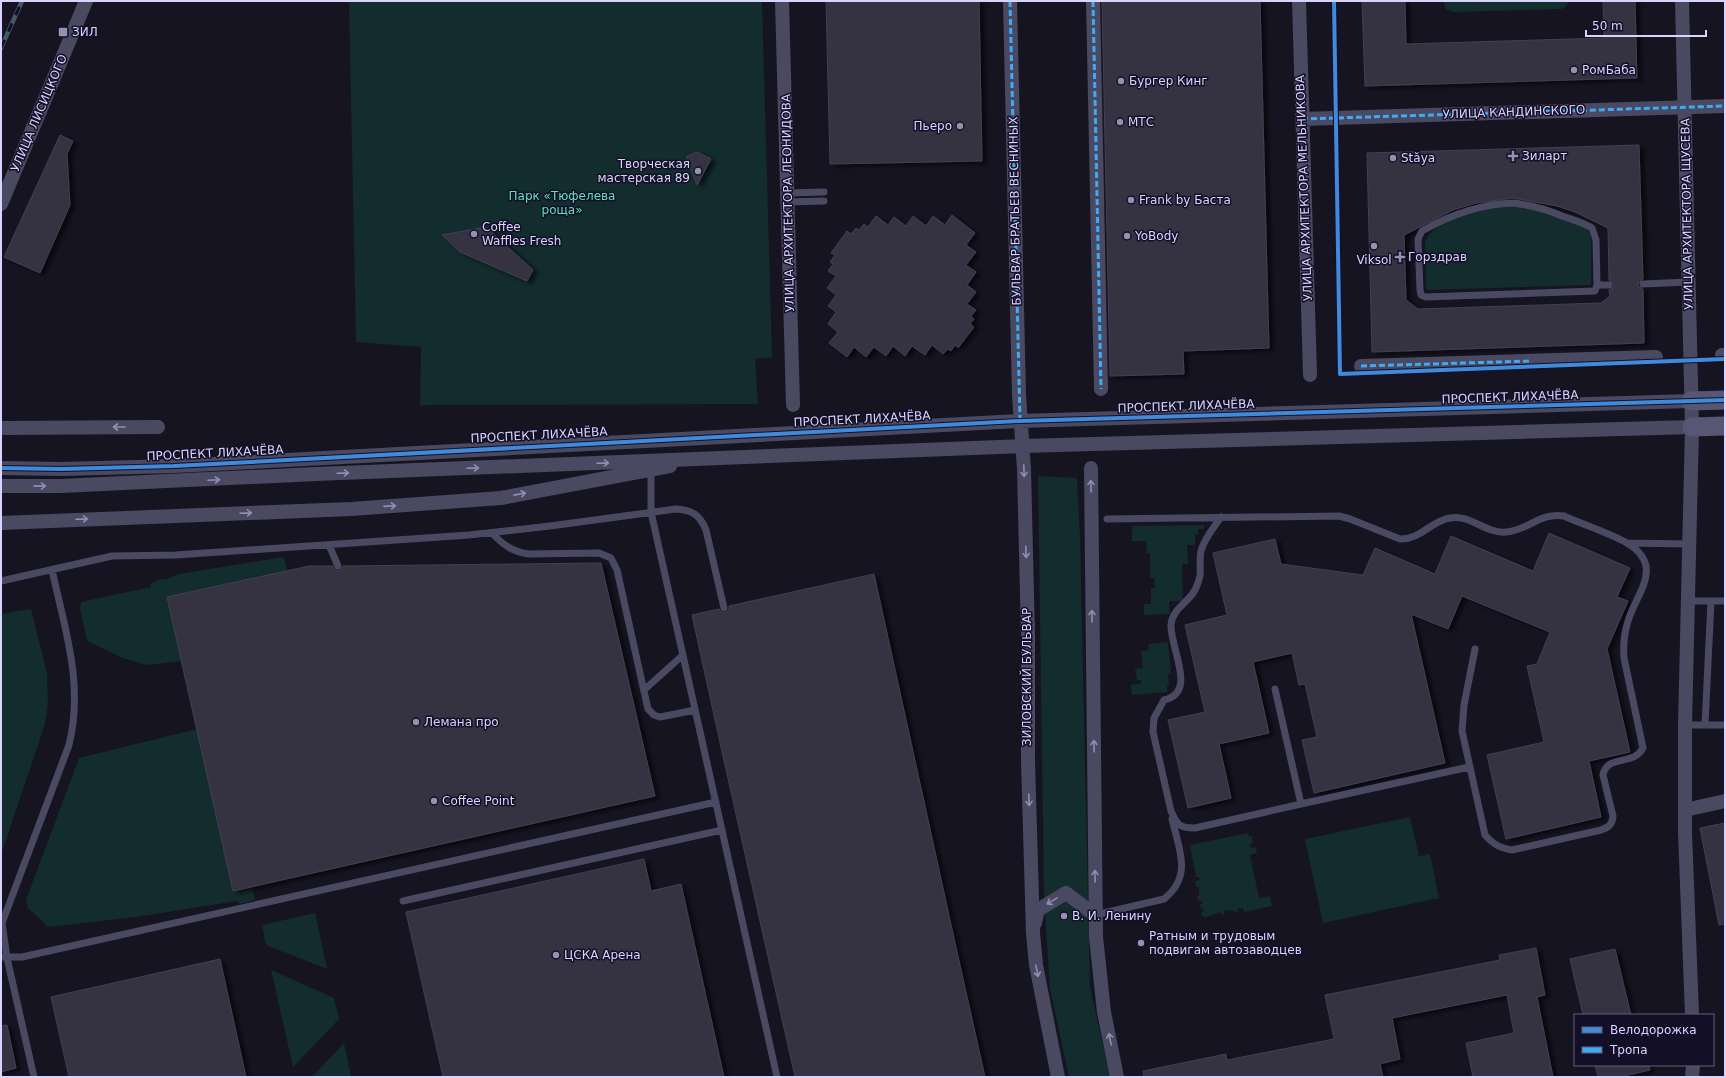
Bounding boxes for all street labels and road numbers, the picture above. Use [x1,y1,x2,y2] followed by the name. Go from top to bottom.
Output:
[8,52,70,174] street label: УЛИЦА ЛИСИЦКОГО
[1293,74,1315,301] street label: УЛИЦА АРХИТЕКТОРА МЕЛЬНИКОВА
[779,93,797,312] street label: УЛИЦА АРХИТЕКТОРА ЛЕОНИДОВА
[1442,103,1586,121] street label: УЛИЦА КАНДИНСКОГО
[1006,116,1024,306] street label: БУЛЬВАР БРАТЬЕВ ВЕСНИНЫХ
[1678,117,1696,310] street label: УЛИЦА АРХИТЕКТОРА ЩУСЕВА
[1441,387,1580,406] street label: ПРОСПЕКТ ЛИХАЧЁВА
[1117,396,1256,415] street label: ПРОСПЕКТ ЛИХАЧЁВА
[793,407,932,430] street label: ПРОСПЕКТ ЛИХАЧЁВА
[470,423,609,446] street label: ПРОСПЕКТ ЛИХАЧЁВА
[146,441,285,464] street label: ПРОСПЕКТ ЛИХАЧЁВА
[1019,608,1034,746] street label: ЗИЛОВСКИЙ БУЛЬВАР

